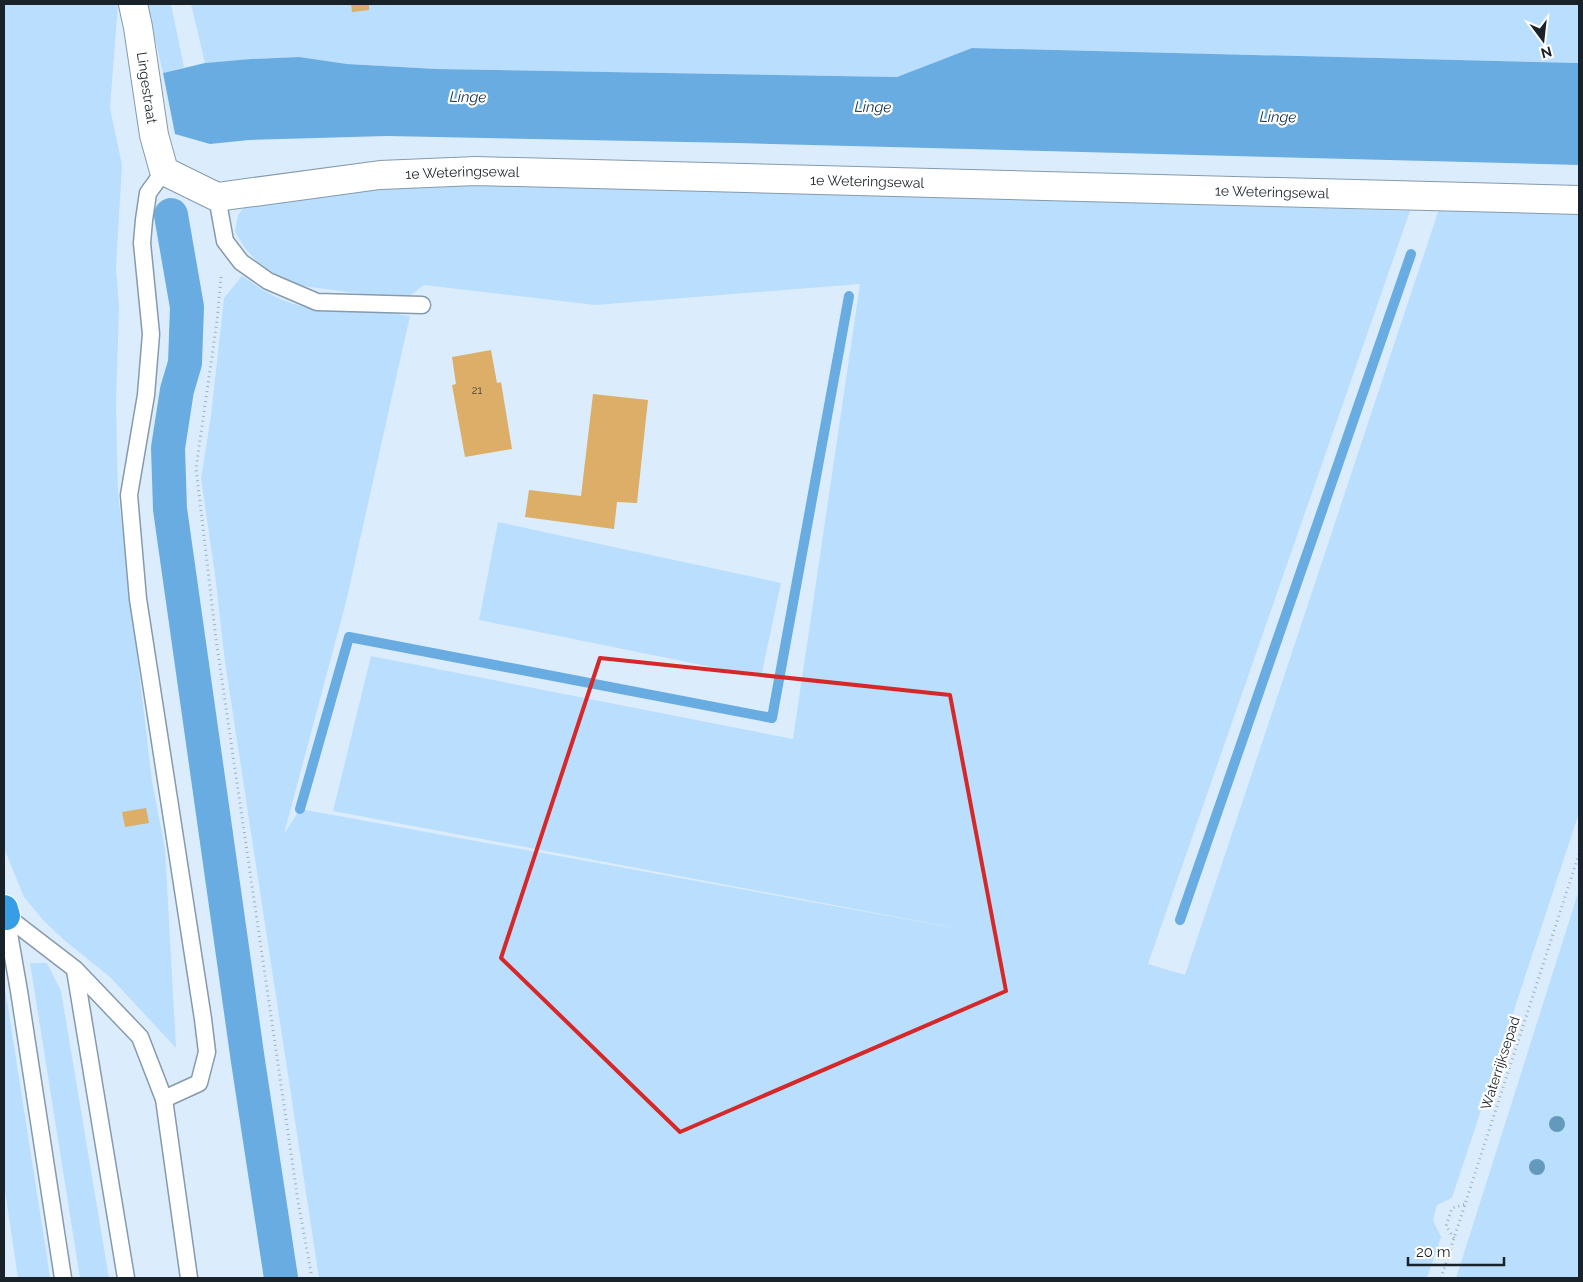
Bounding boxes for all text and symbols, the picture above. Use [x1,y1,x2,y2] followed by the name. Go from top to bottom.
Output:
[1518,15,1568,65] north arrow
[1539,43,1554,62] text: N
[134,51,160,125] street label: Lingestraat
[449,88,487,106] water label: Linge
[854,98,892,116] water label: Linge
[1259,108,1297,126] water label: Linge
[405,163,520,182] street label: 1e Weteringsewal
[810,172,925,191] street label: 1e Weteringsewal
[1215,182,1330,201] street label: 1e Weteringsewal
[472,384,483,397] house number: 21
[1477,1014,1523,1112] street label: Waterrijksepad
[1408,1234,1504,1266] scale bar
[1416,1243,1451,1261] text: 20 m

